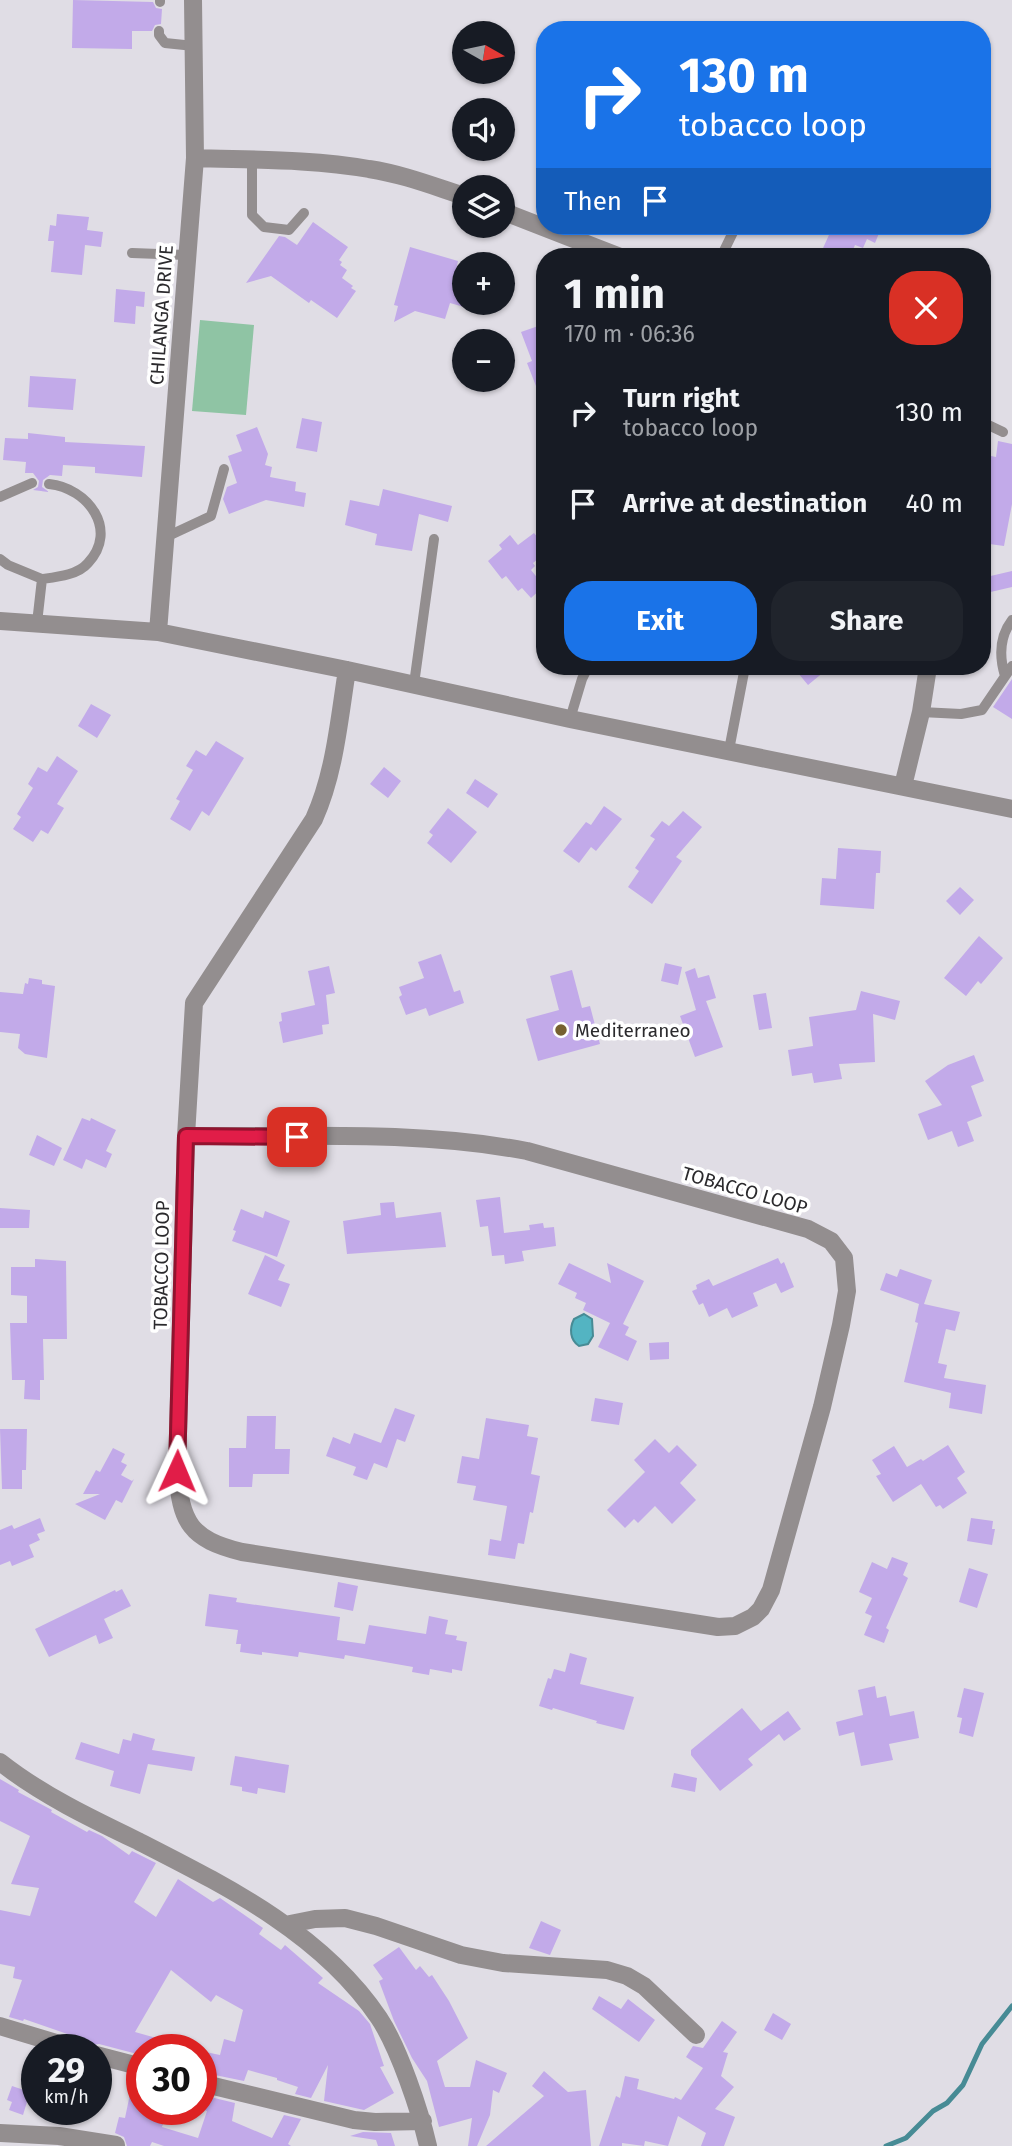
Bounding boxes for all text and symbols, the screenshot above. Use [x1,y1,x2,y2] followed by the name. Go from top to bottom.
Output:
[452,21,514,84] north arrow
[452,21,515,392] map controls
[679,46,809,105] text: 130 m
[564,49,655,140] icon: right
[452,98,515,161] button: sound
[679,106,867,144] text: tobacco loop
[452,175,515,238] button: layers
[636,182,674,220] icon: arrive
[564,186,622,217] text: Then
[145,244,178,386] street label: CHILANGA DRIVE
[452,252,515,315] button: +
[564,269,665,319] text: 1 min
[889,271,963,345] button: close
[564,320,695,348] text: 170 m · 06:36
[452,329,515,392] button: −
[623,383,740,414] text: Turn right
[564,394,602,432] icon: right
[895,397,963,428] text: 130 m
[623,414,758,442] text: tobacco loop
[564,485,602,523] icon: arrive
[623,488,867,519] text: Arrive at destination
[905,488,963,519] text: 40 m
[564,581,757,661] button: Exit
[771,581,963,661] button: Share
[575,1019,691,1042] place label: Mediterraneo
[553,1022,569,1038] marker: Mediterraneo
[267,1107,327,1167] pin
[278,1118,316,1156] icon: arrive
[680,1162,810,1219] street label: TOBACCO LOOP
[149,1200,174,1330] street label: TOBACCO LOOP
[140,1434,214,1508] position arrow
[126,2034,217,2125] speed limit sign: 30
[48,2049,85,2091] text: 29
[44,2086,89,2108] text: km/h

